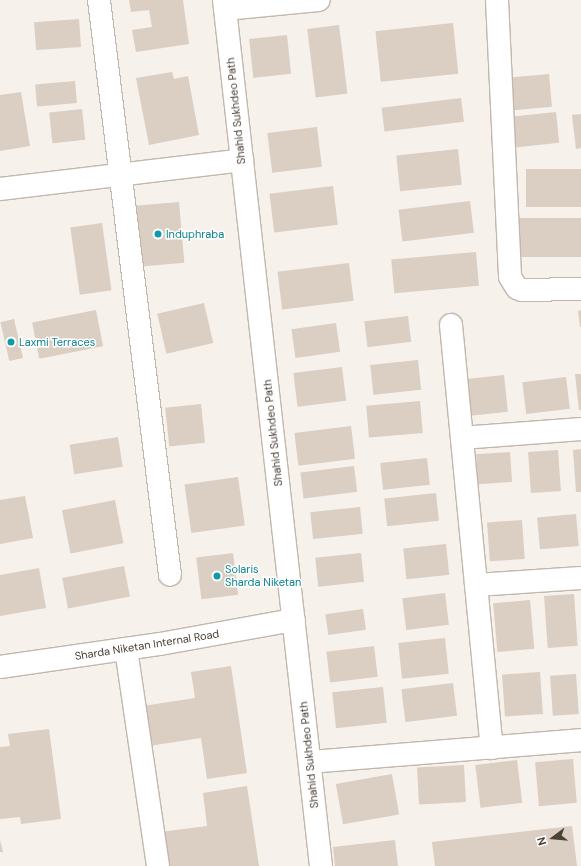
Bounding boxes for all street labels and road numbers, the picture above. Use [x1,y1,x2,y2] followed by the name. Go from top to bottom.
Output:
[224,57,248,165] street label: Shahid Sukhdeo Path
[261,379,285,487] street label: Shahid Sukhdeo Path
[74,627,220,663] street label: Sharda Niketan Internal Road
[297,701,321,809] street label: Shahid Sukhdeo Path

